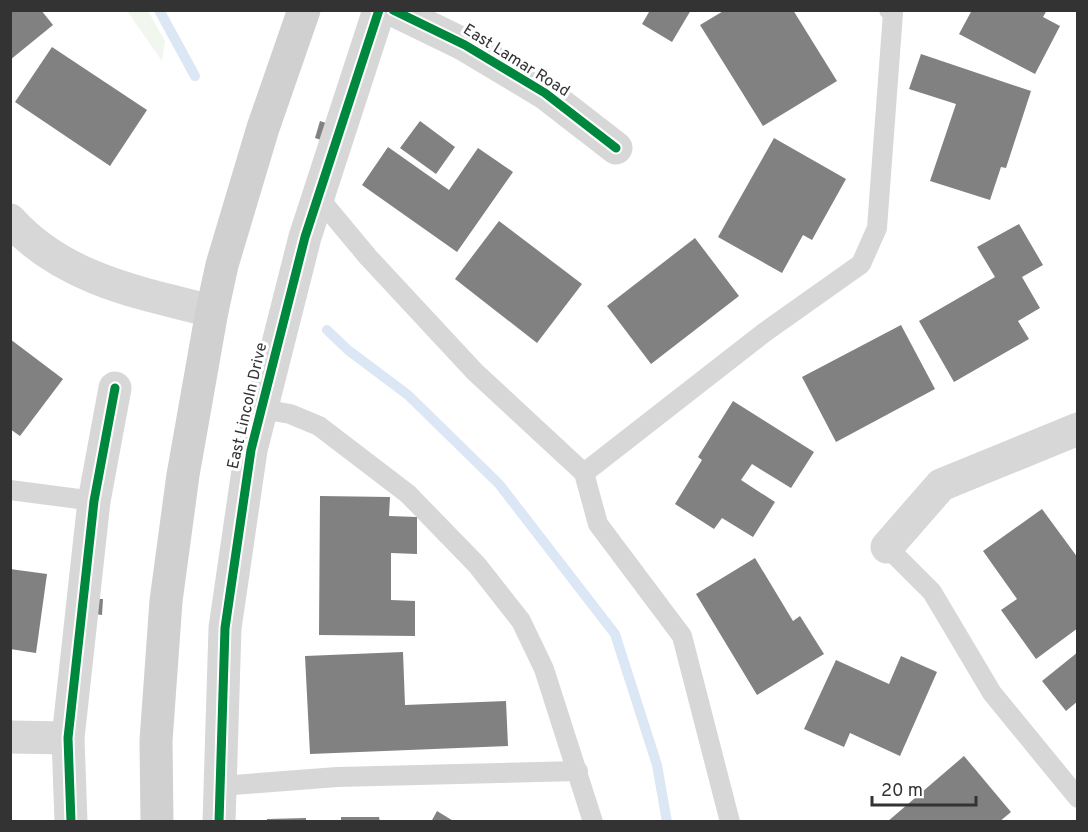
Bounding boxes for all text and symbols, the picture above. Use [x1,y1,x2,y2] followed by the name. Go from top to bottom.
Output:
[459,20,573,102] street label: East Lamar Road
[224,341,272,471] street label: East Lincoln Drive
[872,769,976,807] scale bar
[881,780,923,803] text: 20 m

